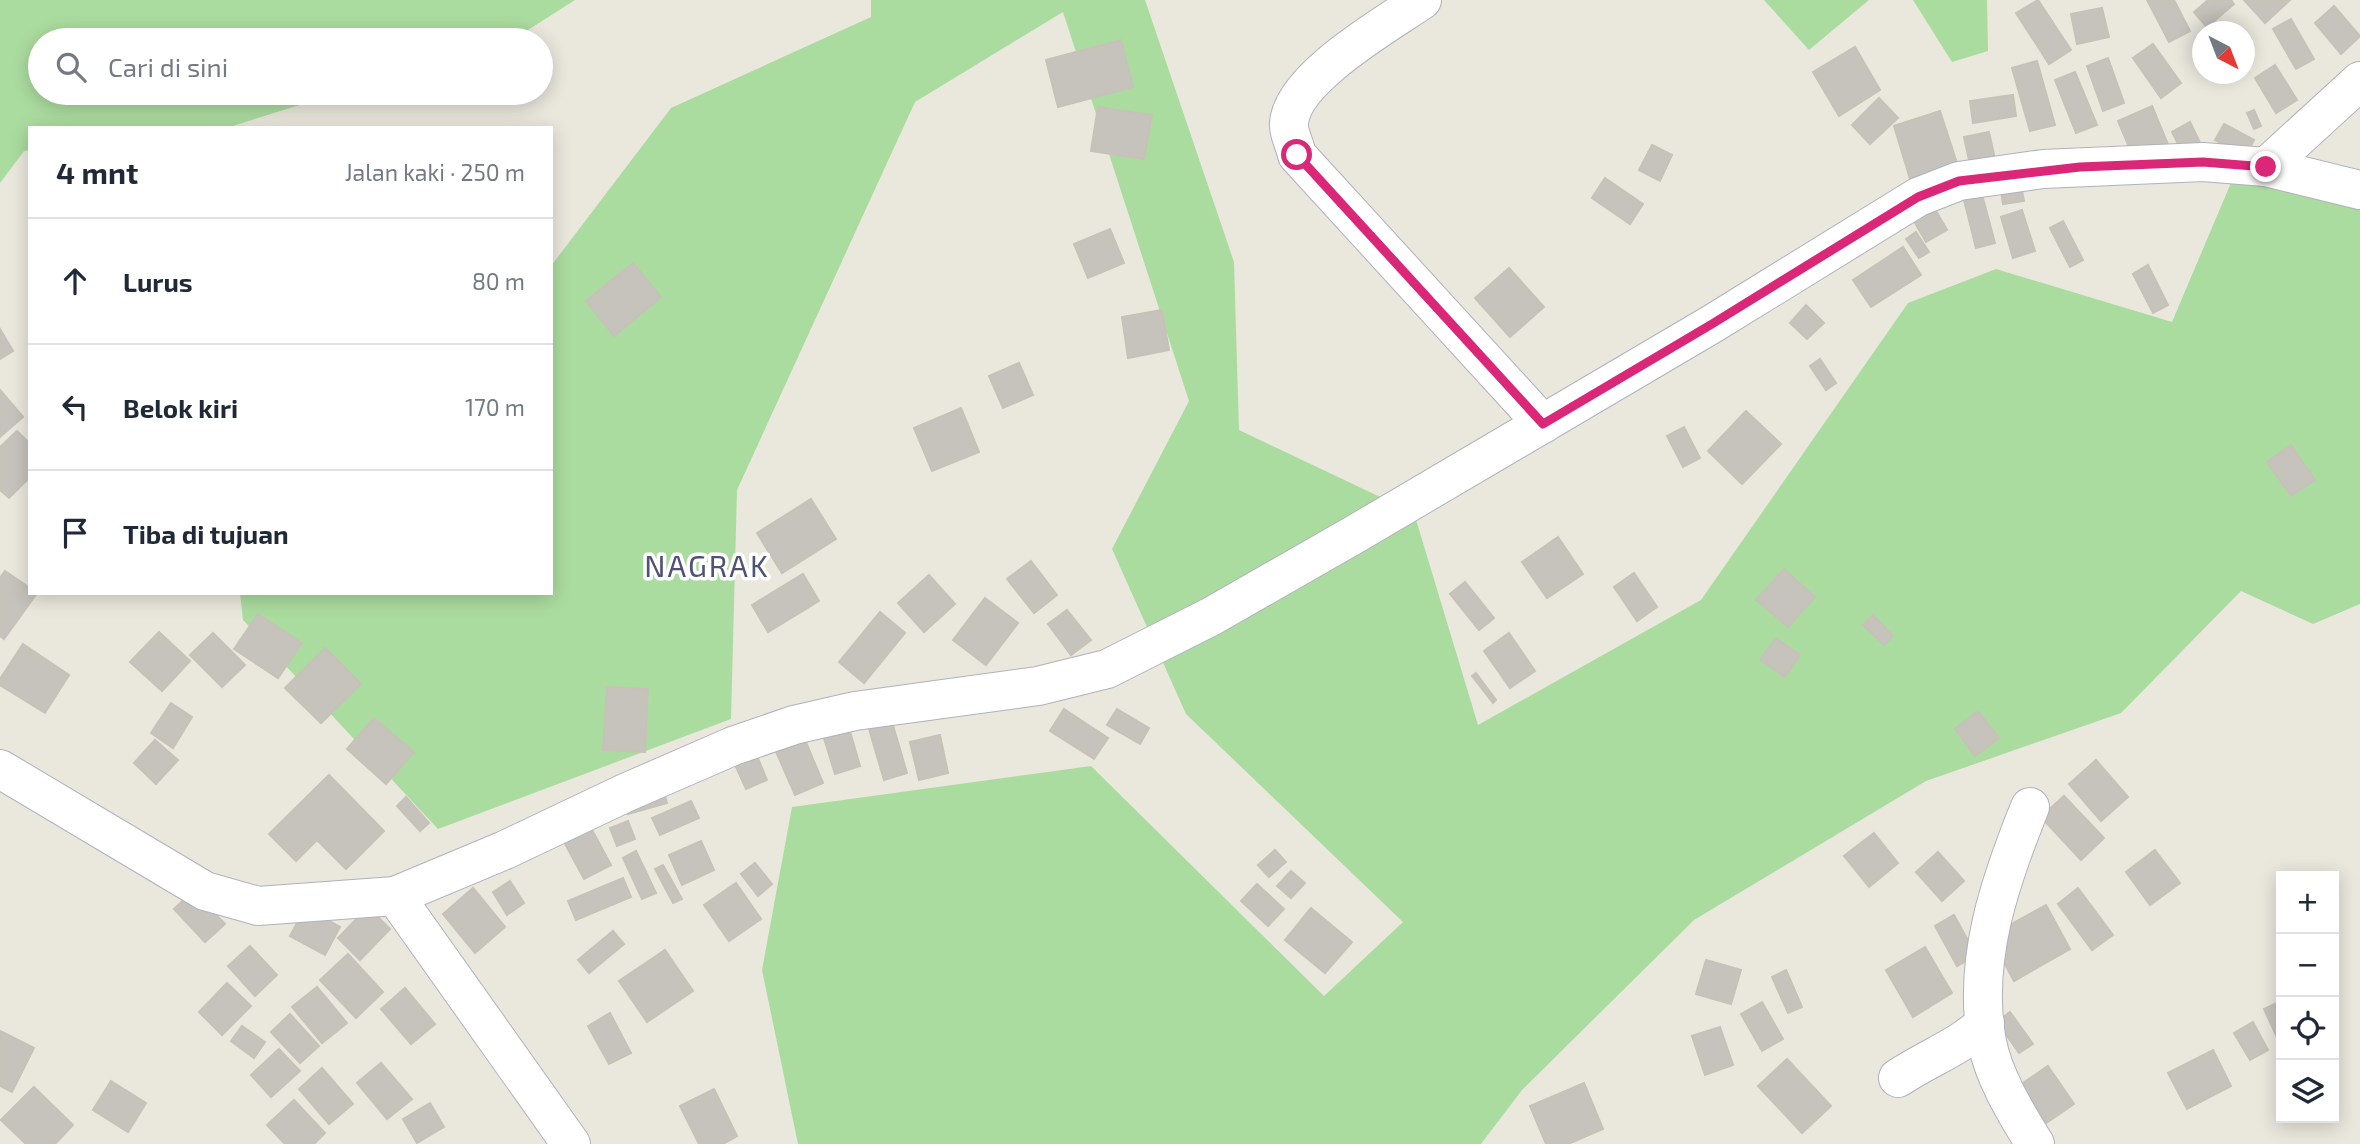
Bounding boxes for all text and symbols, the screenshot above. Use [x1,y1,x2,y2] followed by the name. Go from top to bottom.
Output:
[2192,21,2255,84] north arrow
[28,28,553,105] search box
[52,48,90,86] icon: search
[108,51,228,82] text: Cari di sini
[1281,139,1312,170] route start
[2250,151,2281,182] route end
[56,154,138,190] text: 4 mnt
[345,158,525,186] text: Jalan kaki · 250 m
[56,262,94,300] icon: ahead
[123,266,193,297] text: Lurus
[472,267,525,295] text: 80 m
[56,388,94,426] icon: left
[123,392,238,423] text: Belok kiri
[465,393,525,421] text: 170 m
[56,514,94,552] icon: arrive
[123,518,289,549] text: Tiba di tujuan
[644,547,770,583] district label: NAGRAK
[2276,871,2339,1123] map controls
[2276,871,2339,934] button: +
[2276,934,2339,997] button: −
[2276,997,2339,1060] button: locate
[2276,1060,2339,1123] button: layers

